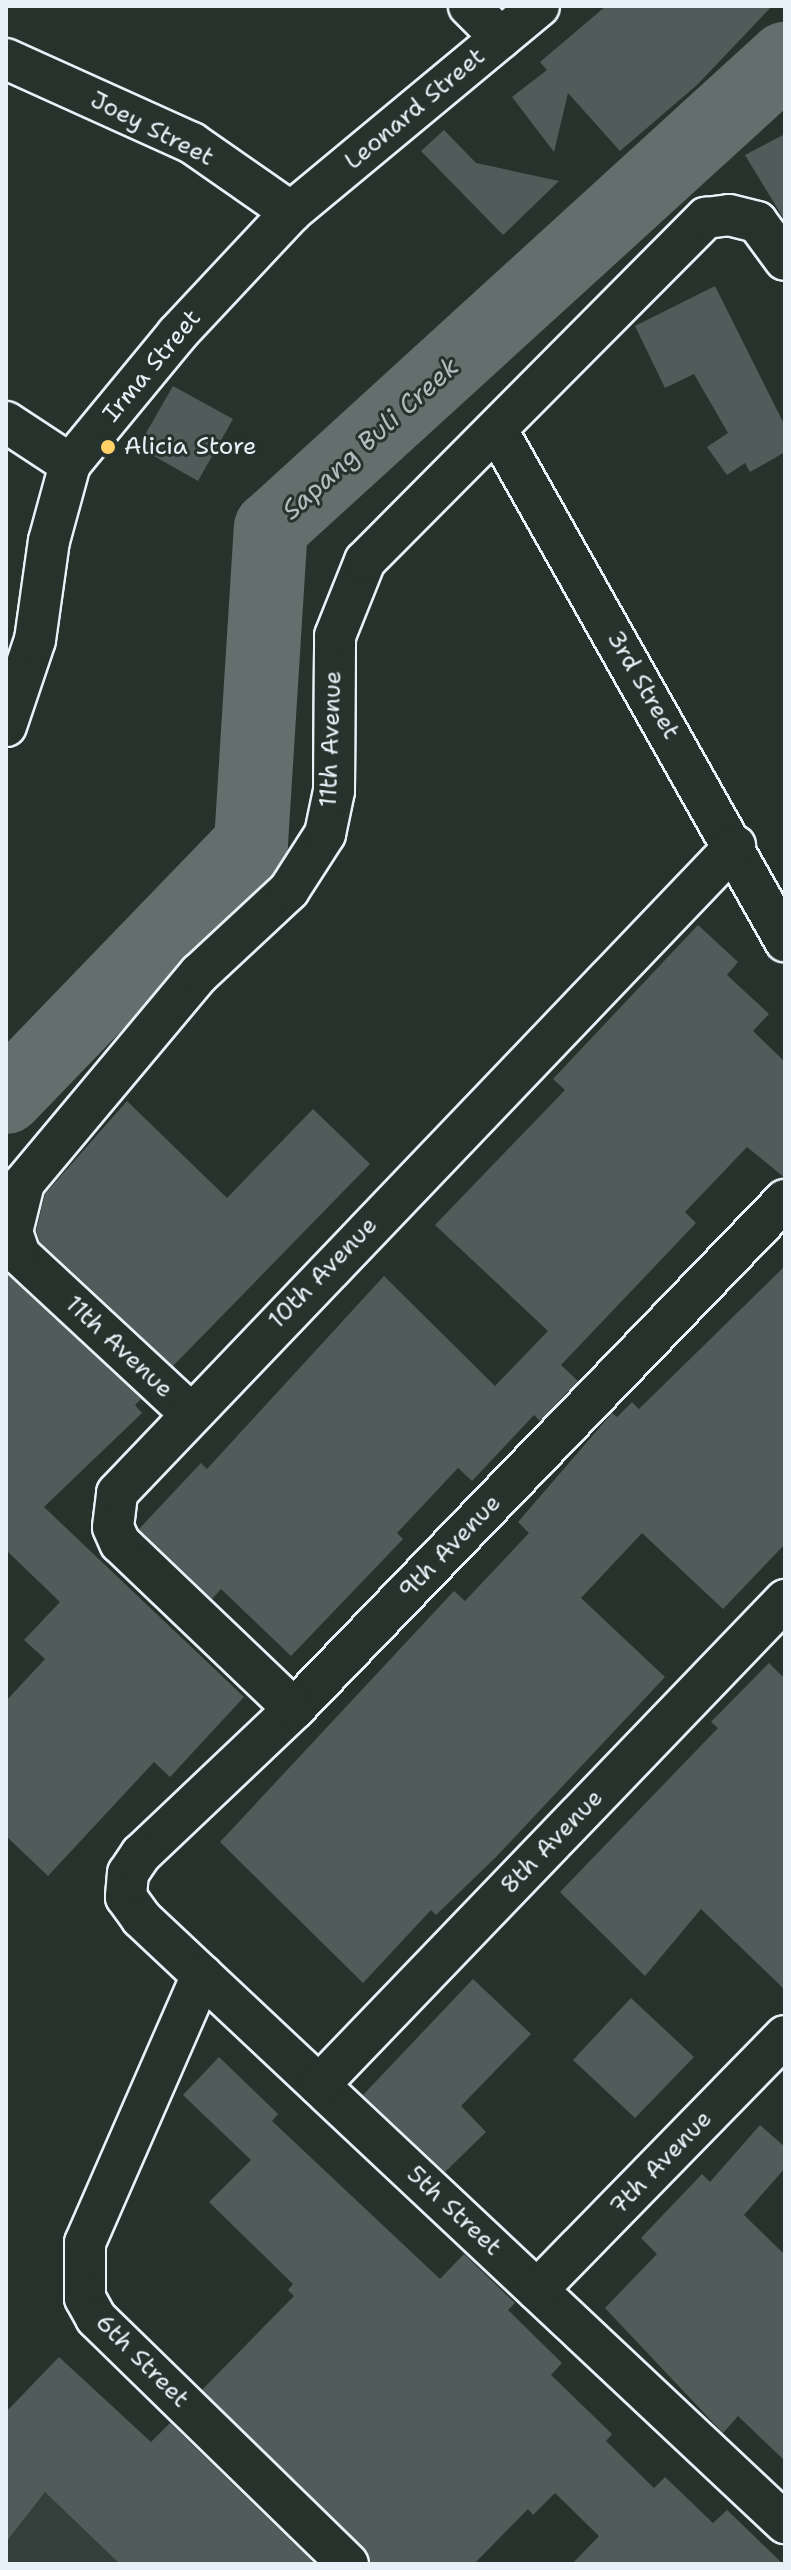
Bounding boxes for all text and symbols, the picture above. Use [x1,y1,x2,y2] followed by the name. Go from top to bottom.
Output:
[339,42,491,176] street label: Leonard Street
[86,86,218,172] street label: Joey Street
[97,304,207,428] street label: Irma Street
[275,350,465,526] water label: Sapang Buli Creek
[124,433,257,461] place label: Alicia Store
[99,438,117,456] marker: Alicia Store
[600,626,686,744] street label: 3rd Street
[314,670,348,808] street label: 11th Avenue
[263,1211,383,1335] street label: 10th Avenue
[59,1290,179,1404] street label: 11th Avenue
[393,1489,507,1605] street label: 9th Avenue
[495,1784,609,1900] street label: 8th Avenue
[604,2105,718,2221] street label: 7th Avenue
[401,2160,507,2262] street label: 5th Street
[89,2308,195,2414] street label: 6th Street

